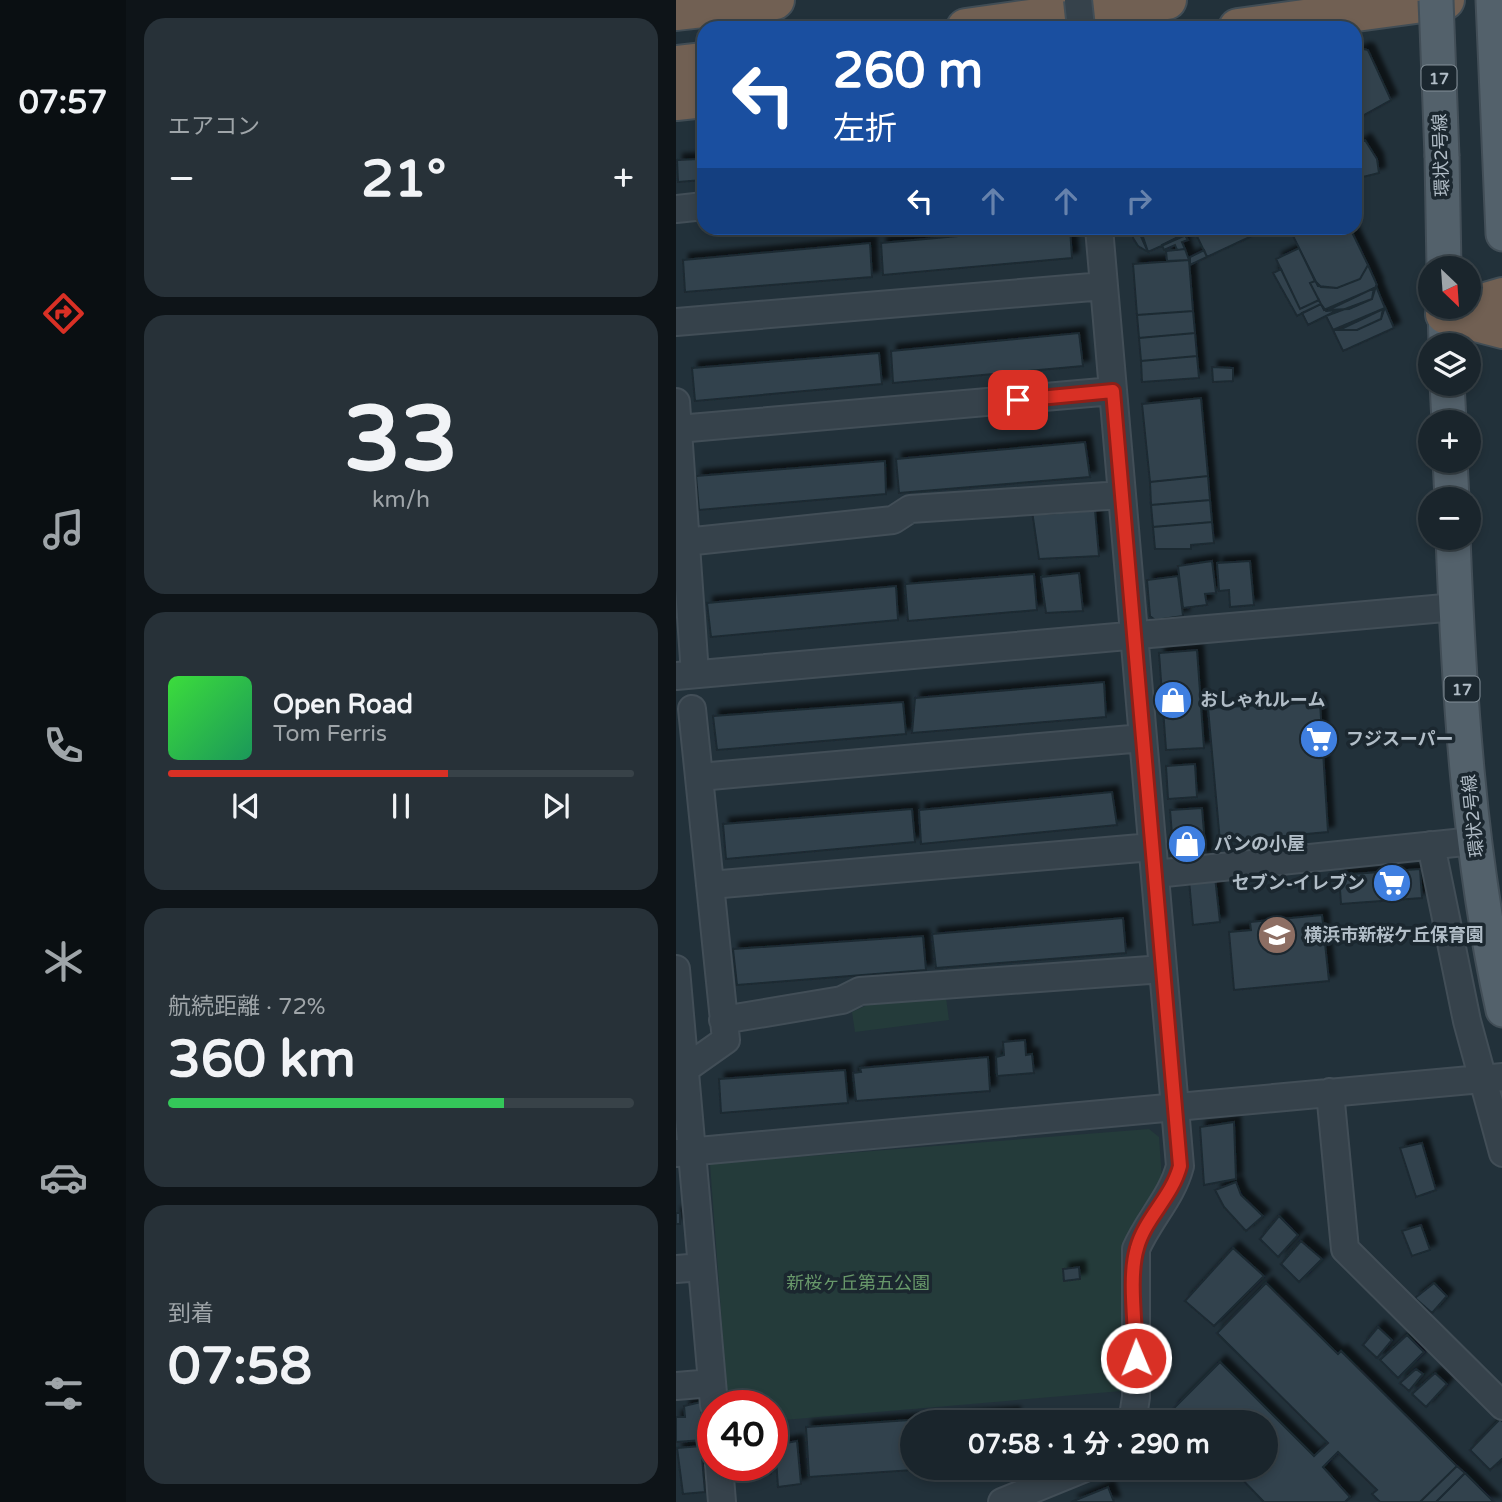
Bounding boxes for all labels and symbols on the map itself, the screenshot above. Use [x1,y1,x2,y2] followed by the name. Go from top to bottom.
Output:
[1422,66,1456,90] road number: 17
[1429,113,1453,197] street label: 環状2号線
[1418,256,1481,318] north arrow
[988,370,1048,430] pin
[1444,676,1480,702] road number: 17
[1152,679,1194,721] shop icon: おしゃれルーム
[1200,689,1325,711] place label: おしゃれルーム
[1298,718,1340,760] supermarket icon: フジスーパー
[1346,728,1454,750] place label: フジスーパー
[1458,773,1488,859] street label: 環状2号線
[1166,823,1208,865] shop icon: パンの小屋
[1214,833,1305,855] place label: パンの小屋
[1371,862,1413,904] supermarket icon: セブン-イレブン
[1232,872,1365,894] place label: セブン-イレブン
[1256,914,1298,956] school or university icon: 横浜市新桜ケ丘保育園
[1304,924,1484,946] place label: 横浜市新桜ケ丘保育園
[786,1272,930,1294] park label: 新桜ヶ丘第五公園
[1099,1321,1173,1395] position arrow
[697,1390,788,1481] speed limit sign: 40

